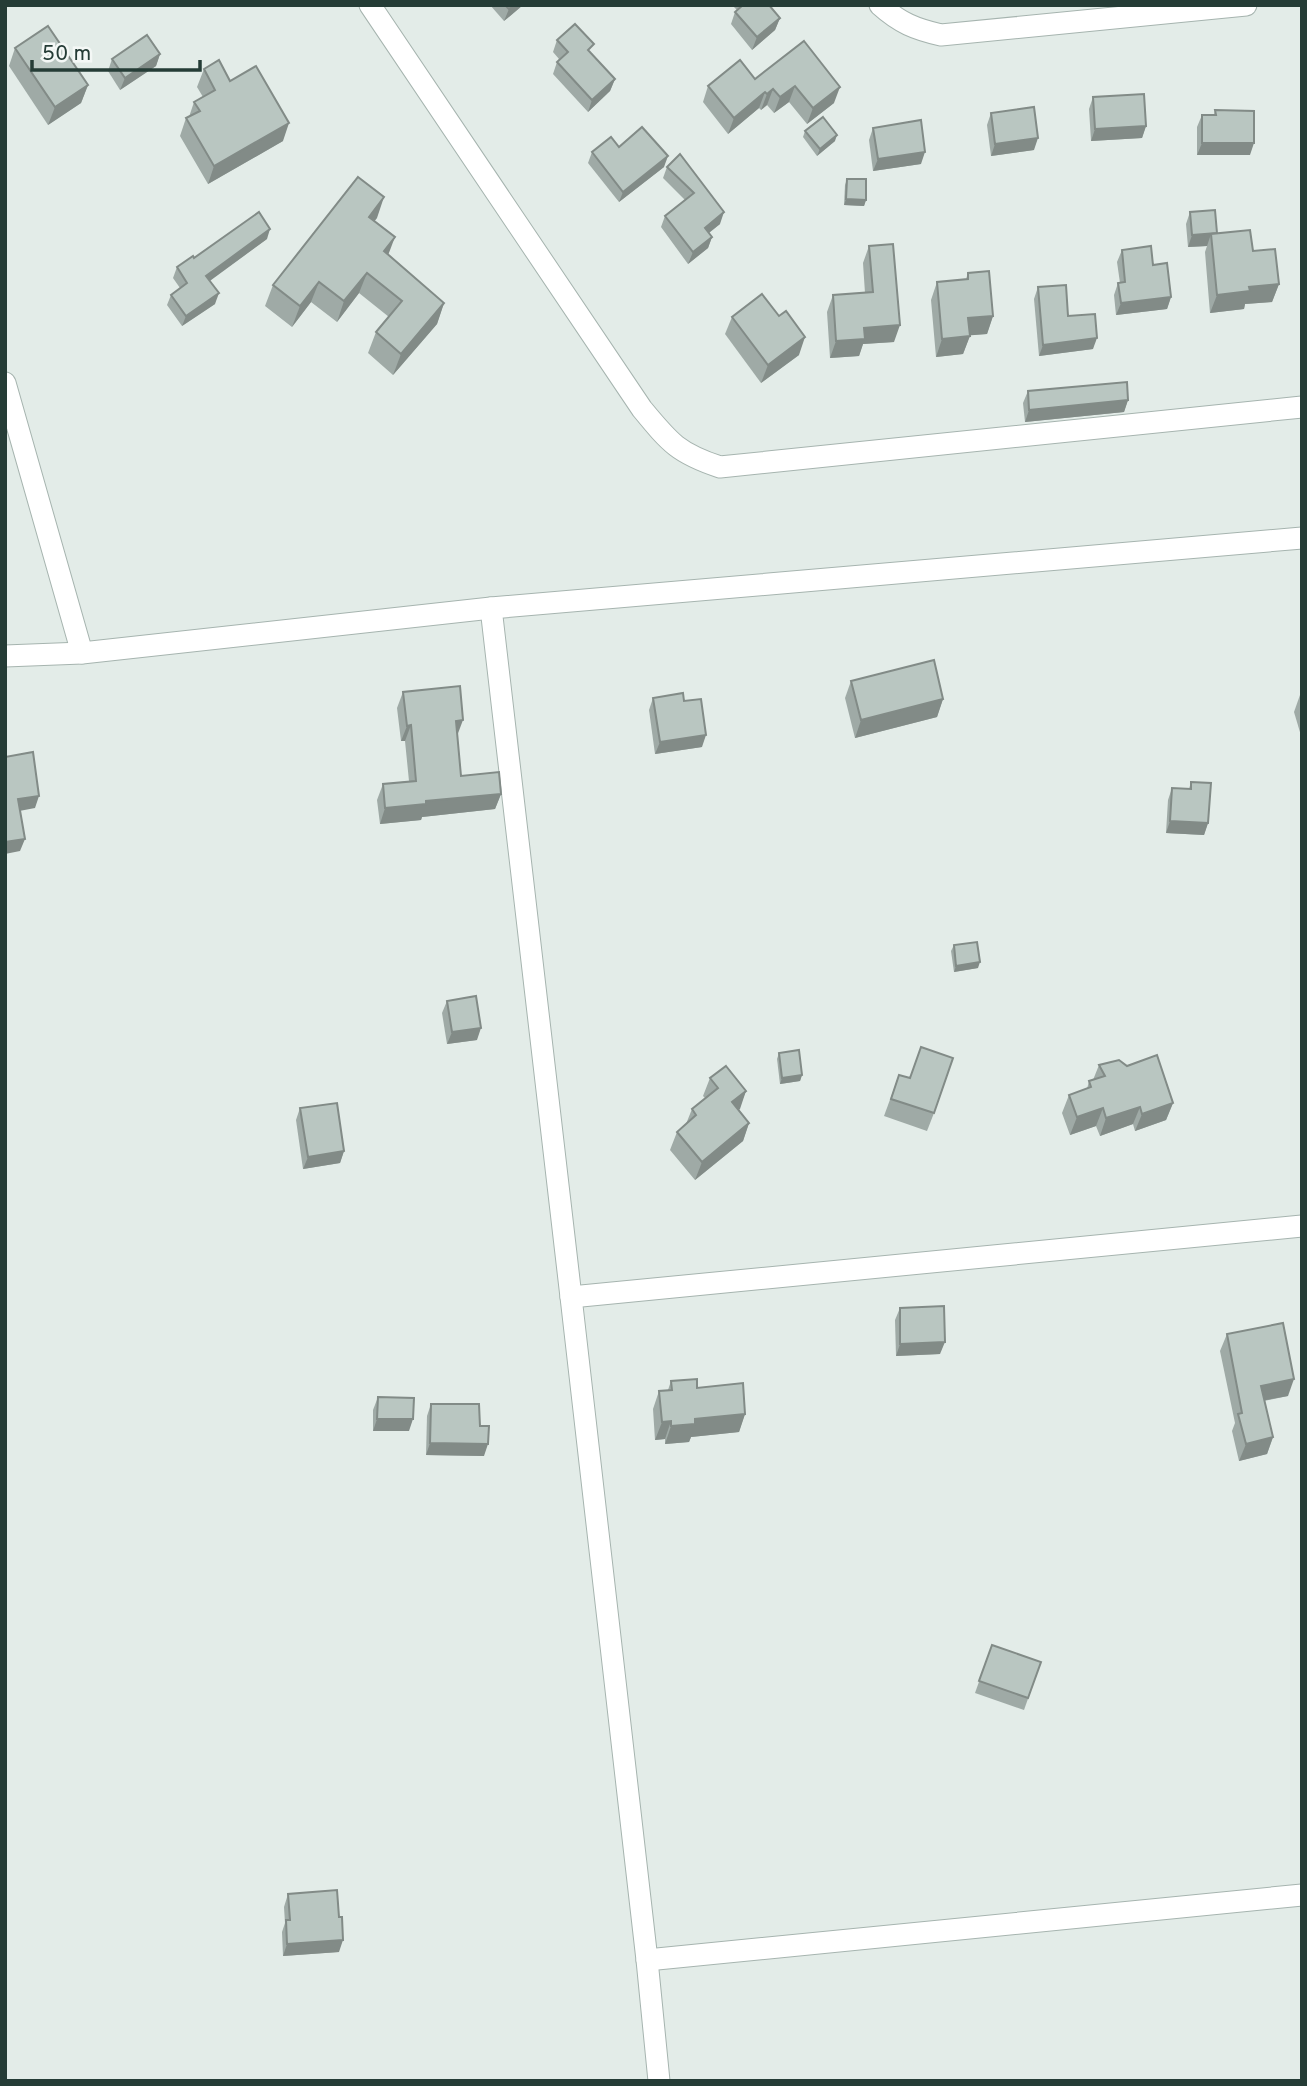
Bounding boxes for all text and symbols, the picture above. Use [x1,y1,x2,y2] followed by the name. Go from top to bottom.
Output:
[32,28,200,72] scale bar
[42,41,91,68] text: 50 m

